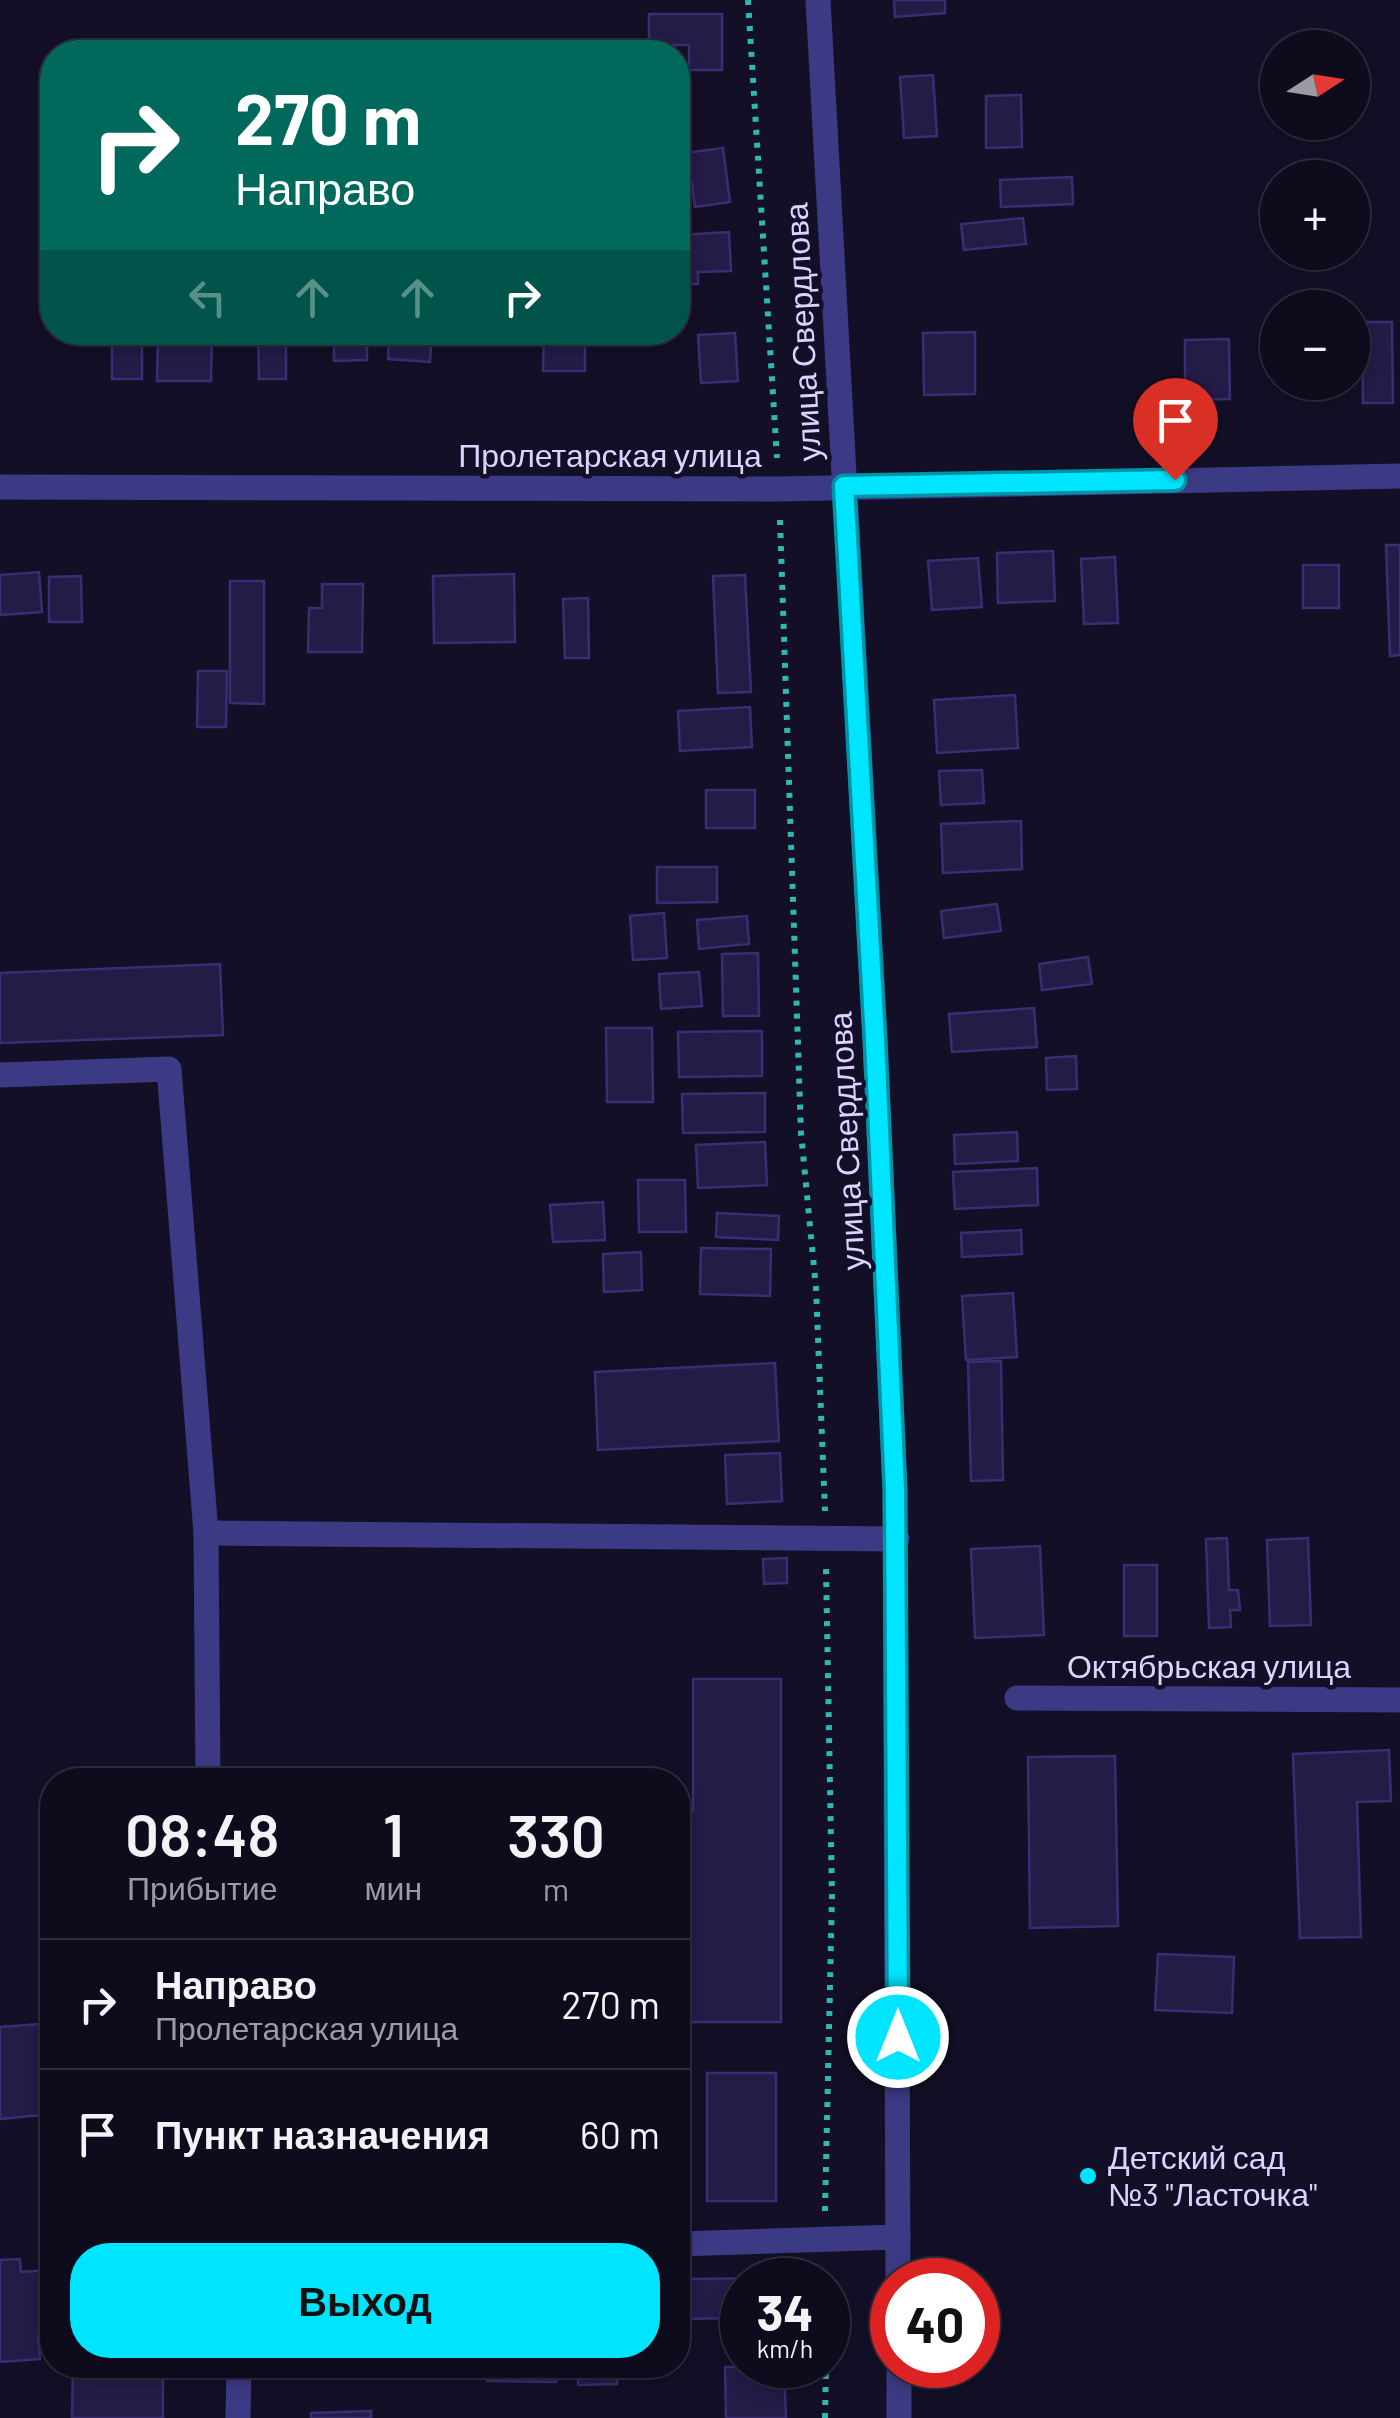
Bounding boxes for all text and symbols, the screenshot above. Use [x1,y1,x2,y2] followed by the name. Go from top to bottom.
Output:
[1260,30,1370,140] north arrow
[1260,30,1370,400] map controls
[235,75,421,159] text: 270 m
[70,80,200,210] icon: right
[235,160,415,214] text: Направо
[1260,160,1370,270] button: +
[775,202,828,462] street label: улица Свердлова
[180,270,235,325] icon: left
[285,270,340,325] icon: ahead
[390,270,445,325] icon: ahead
[495,270,550,325] icon: right
[1260,290,1370,400] button: −
[1133,378,1218,481] pin
[1148,393,1203,448] icon: arrive
[458,435,762,474] street label: Пролетарская улица
[819,1011,872,1271] street label: улица Свердлова
[1067,1646,1351,1685] street label: Октябрьская улица
[125,1797,280,1869] text: 08:48
[383,1797,404,1869] text: 1
[507,1798,605,1870] text: 330
[127,1868,277,1906] text: Прибытие
[365,1868,422,1906] text: мин
[543,1869,569,1907] text: m
[155,1961,317,2007] text: Направо
[70,1977,125,2032] icon: right
[561,1981,660,2027] text: 270 m
[846,1985,950,2089] position arrow
[155,2008,458,2046] text: Пролетарская улица
[70,2107,125,2162] icon: arrive
[155,2111,490,2157] text: Пункт назначения
[580,2111,660,2157] text: 60 m
[1108,2137,1317,2212] place label: Детский сад №3 "Ласточка"
[1077,2165,1099,2187] marker: Детский сад №3 "Ласточка"
[70,2243,660,2358] button: Выход
[870,2258,1000,2388] speed limit sign: 40
[756,2281,814,2341] text: 34
[757,2333,813,2363] text: km/h

